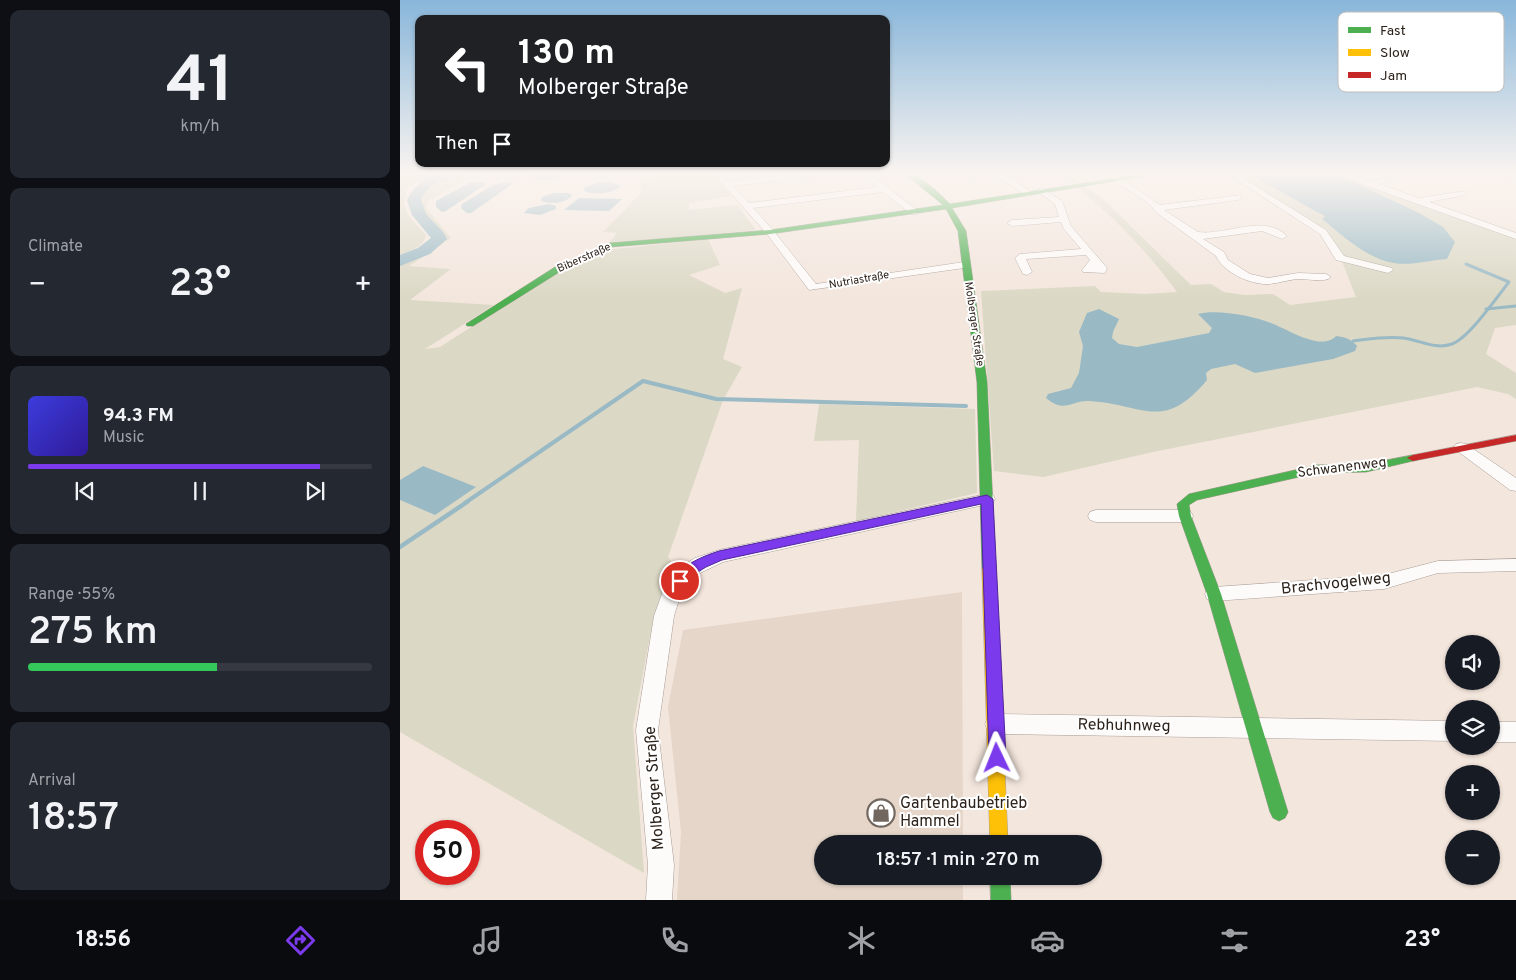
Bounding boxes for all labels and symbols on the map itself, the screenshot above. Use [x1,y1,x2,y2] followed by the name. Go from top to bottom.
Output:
[1338,12,1504,92] legend
[1380,23,1406,40] text: Fast
[1380,45,1410,62] text: Slow
[1380,68,1407,85] text: Jam
[555,240,613,276] street label: Biberstraße
[828,268,890,292] street label: Nutriastraße
[961,281,987,367] street label: Molberger Straße
[1297,454,1387,482] street label: Schwanenweg
[659,560,701,602] pin
[1280,568,1392,600] street label: Brachvogelweg
[1077,715,1171,737] street label: Rebhuhnweg
[641,725,669,851] street label: Molberger Straße
[970,731,1022,783] position arrow
[900,794,1027,832] place label: Gartenbaubetrieb Hammel
[866,798,896,828] shop icon: Gartenbaubetrieb Hammel
[415,820,480,885] speed limit sign: 50

